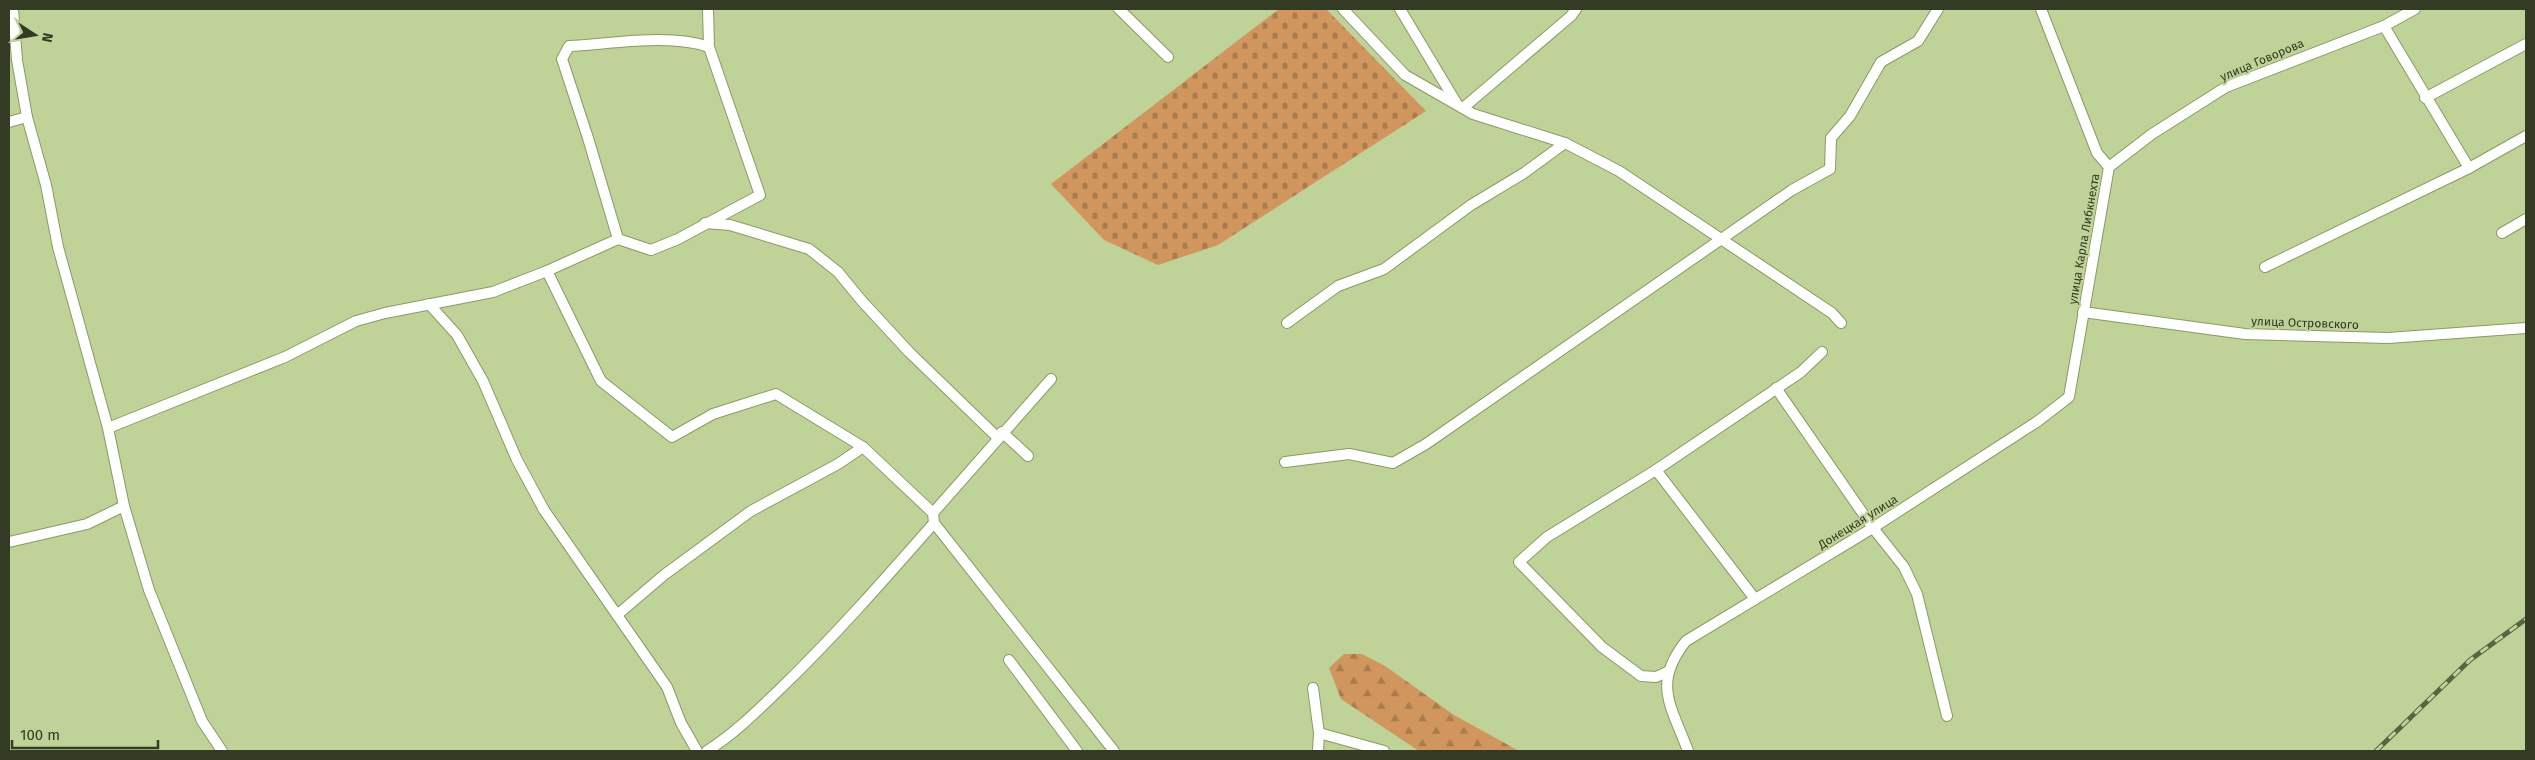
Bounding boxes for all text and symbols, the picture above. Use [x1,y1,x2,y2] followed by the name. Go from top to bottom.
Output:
[10,10,60,60] north arrow
[38,31,57,44] text: N
[2218,36,2306,84] street label: улица Говорова
[2066,172,2102,306] street label: улица Карла Либкнехта
[2251,314,2359,332] street label: улица Островского
[1815,492,1900,553] street label: Донецкая улица
[12,718,159,750] scale bar
[20,726,60,744] text: 100 m

